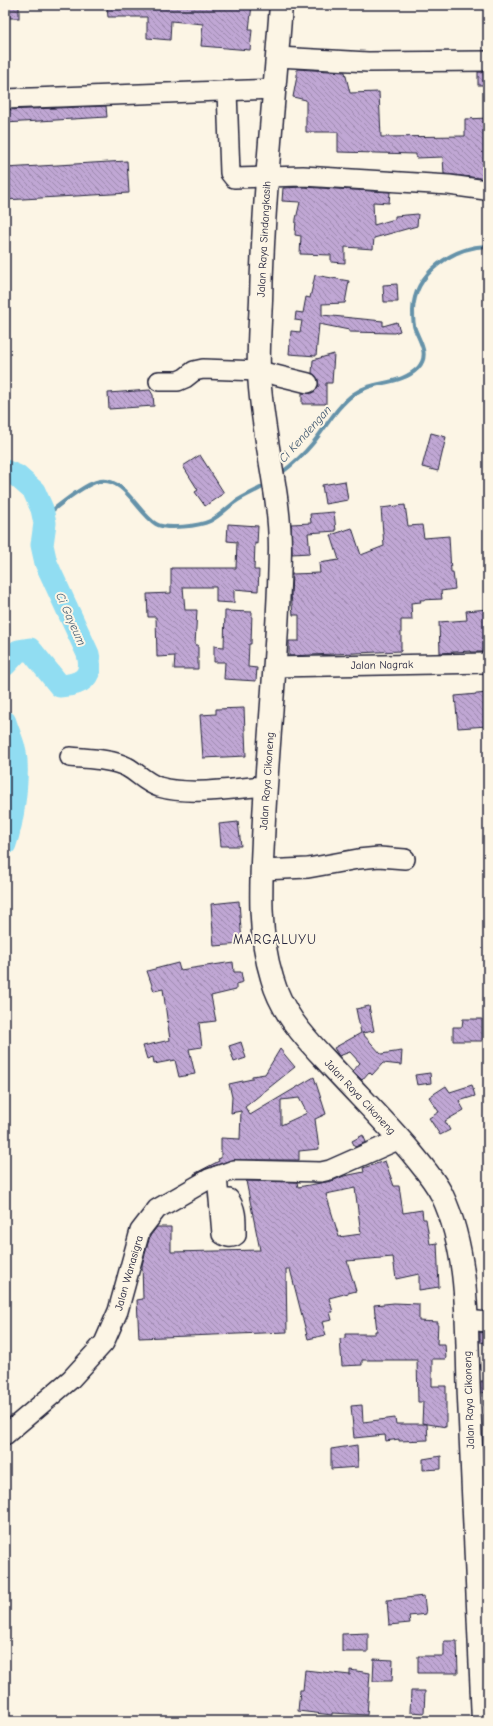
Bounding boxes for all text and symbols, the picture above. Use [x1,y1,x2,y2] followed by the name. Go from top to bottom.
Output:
[254,180,274,298] street label: Jalan Raya Sindangkasih
[276,402,334,465] water label: Ci Kendengan
[53,590,89,648] water label: Ci Gayeum
[351,658,414,672] street label: Jalan Nagrak
[257,731,277,831] street label: Jalan Raya Cikoneng
[233,932,317,947] district label: MARGALUYU
[322,1057,398,1137] street label: Jalan Raya Cikoneng
[112,1234,146,1312] street label: Jalan Wanasigra
[461,1351,477,1449] street label: Jalan Raya Cikoneng

